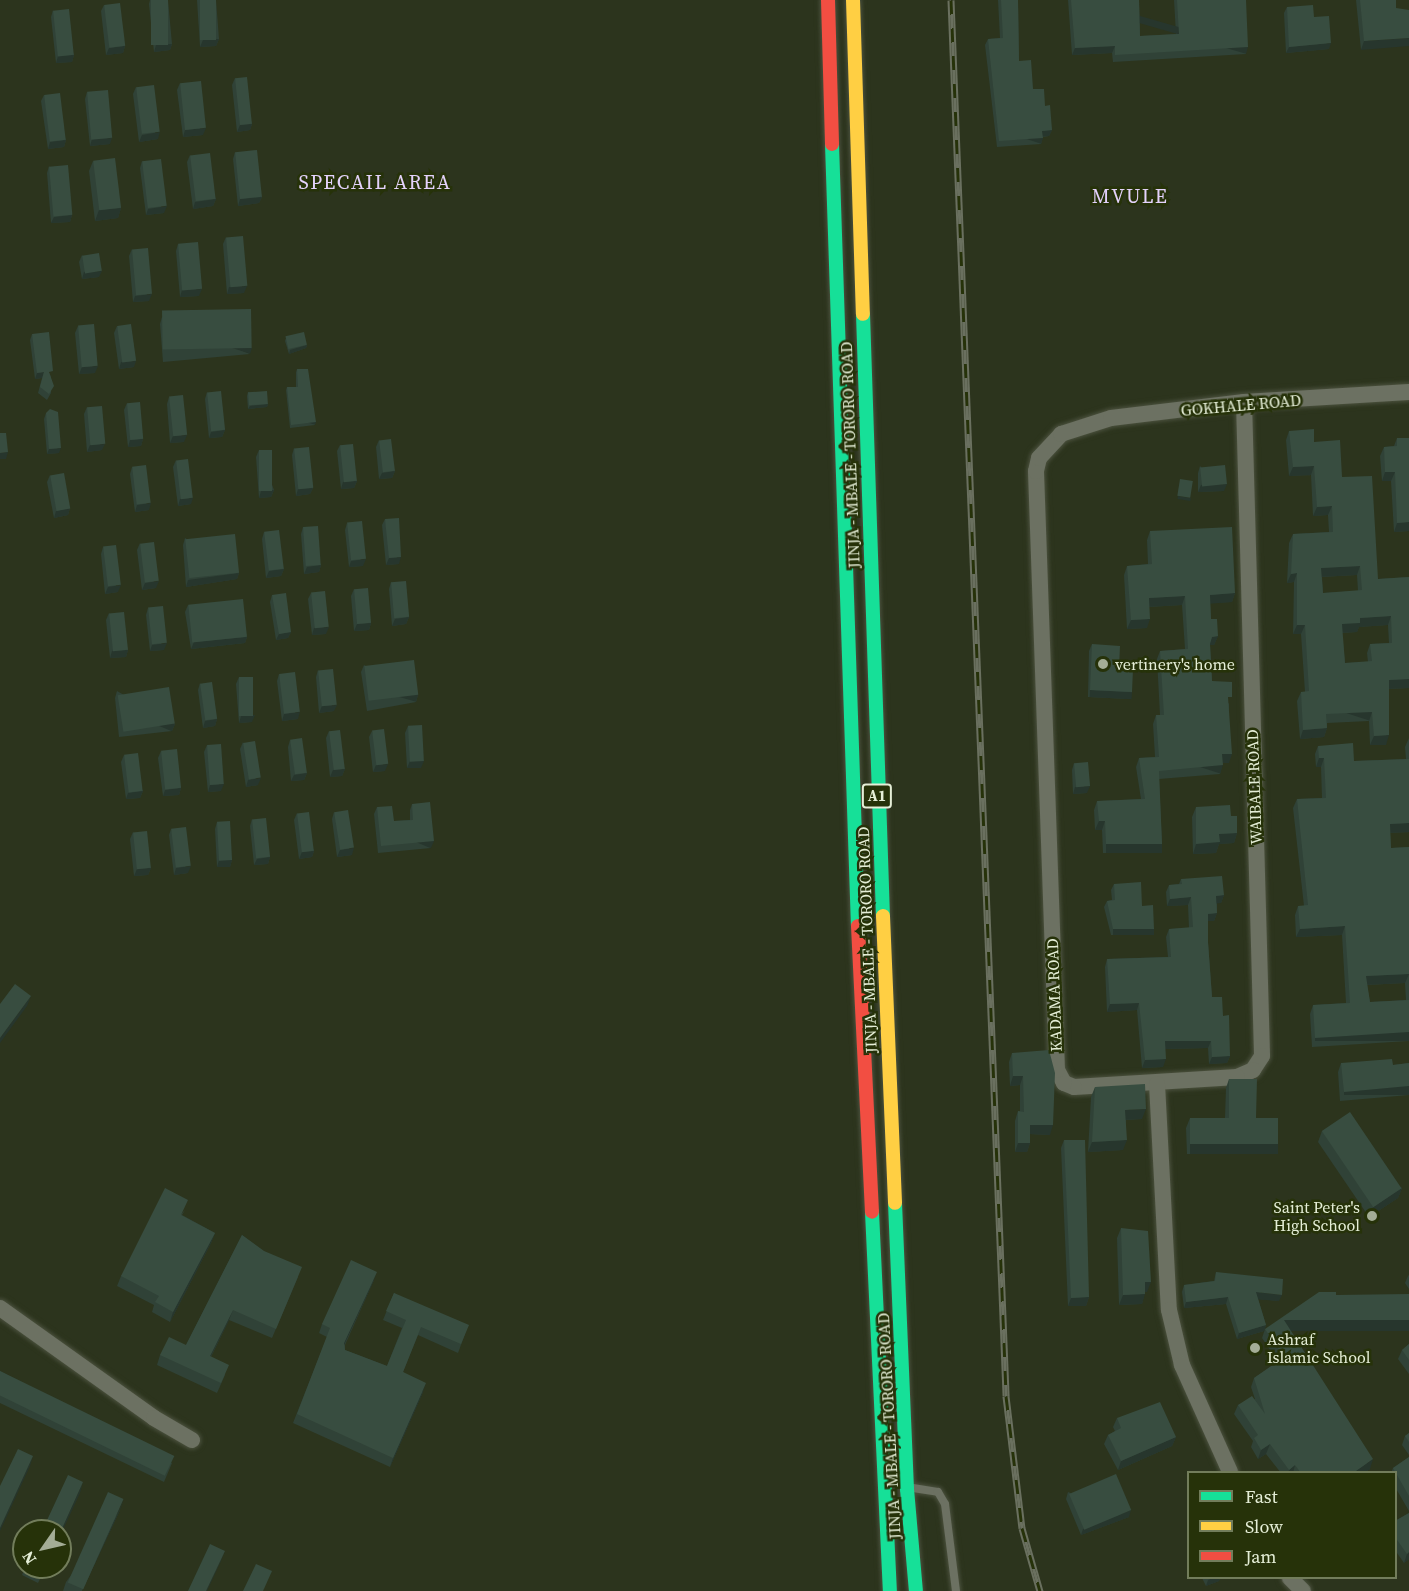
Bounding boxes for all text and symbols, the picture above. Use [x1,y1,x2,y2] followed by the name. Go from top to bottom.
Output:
[299,170,451,194] district label: SPECAIL AREA
[1092,184,1168,208] district label: MVULE
[836,341,864,569] street label: JINJA - MBALE - TORORO ROAD
[1180,390,1302,420] street label: GOKHALE ROAD
[1115,654,1235,674] place label: vertinery's home
[1096,657,1110,671] marker: vertinery's home
[1242,729,1266,845] street label: WAIBALE ROAD
[860,784,894,808] road number: A1
[853,826,881,1054] street label: JINJA - MBALE - TORORO ROAD
[1042,938,1066,1052] street label: KADAMA ROAD
[1274,1197,1360,1235] place label: Saint Peter's High School
[1365,1209,1379,1223] marker: Saint Peter's High School
[873,1312,905,1540] street label: JINJA - MBALE - TORORO ROAD
[1267,1329,1370,1367] place label: Ashraf Islamic School
[1248,1341,1262,1355] marker: Ashraf Islamic School
[1187,1471,1397,1579] legend
[1245,1484,1278,1509] text: Fast
[1245,1514,1283,1539] text: Slow
[12,1519,72,1579] north arrow
[1245,1544,1277,1569] text: Jam
[16,1547,41,1569] text: N

